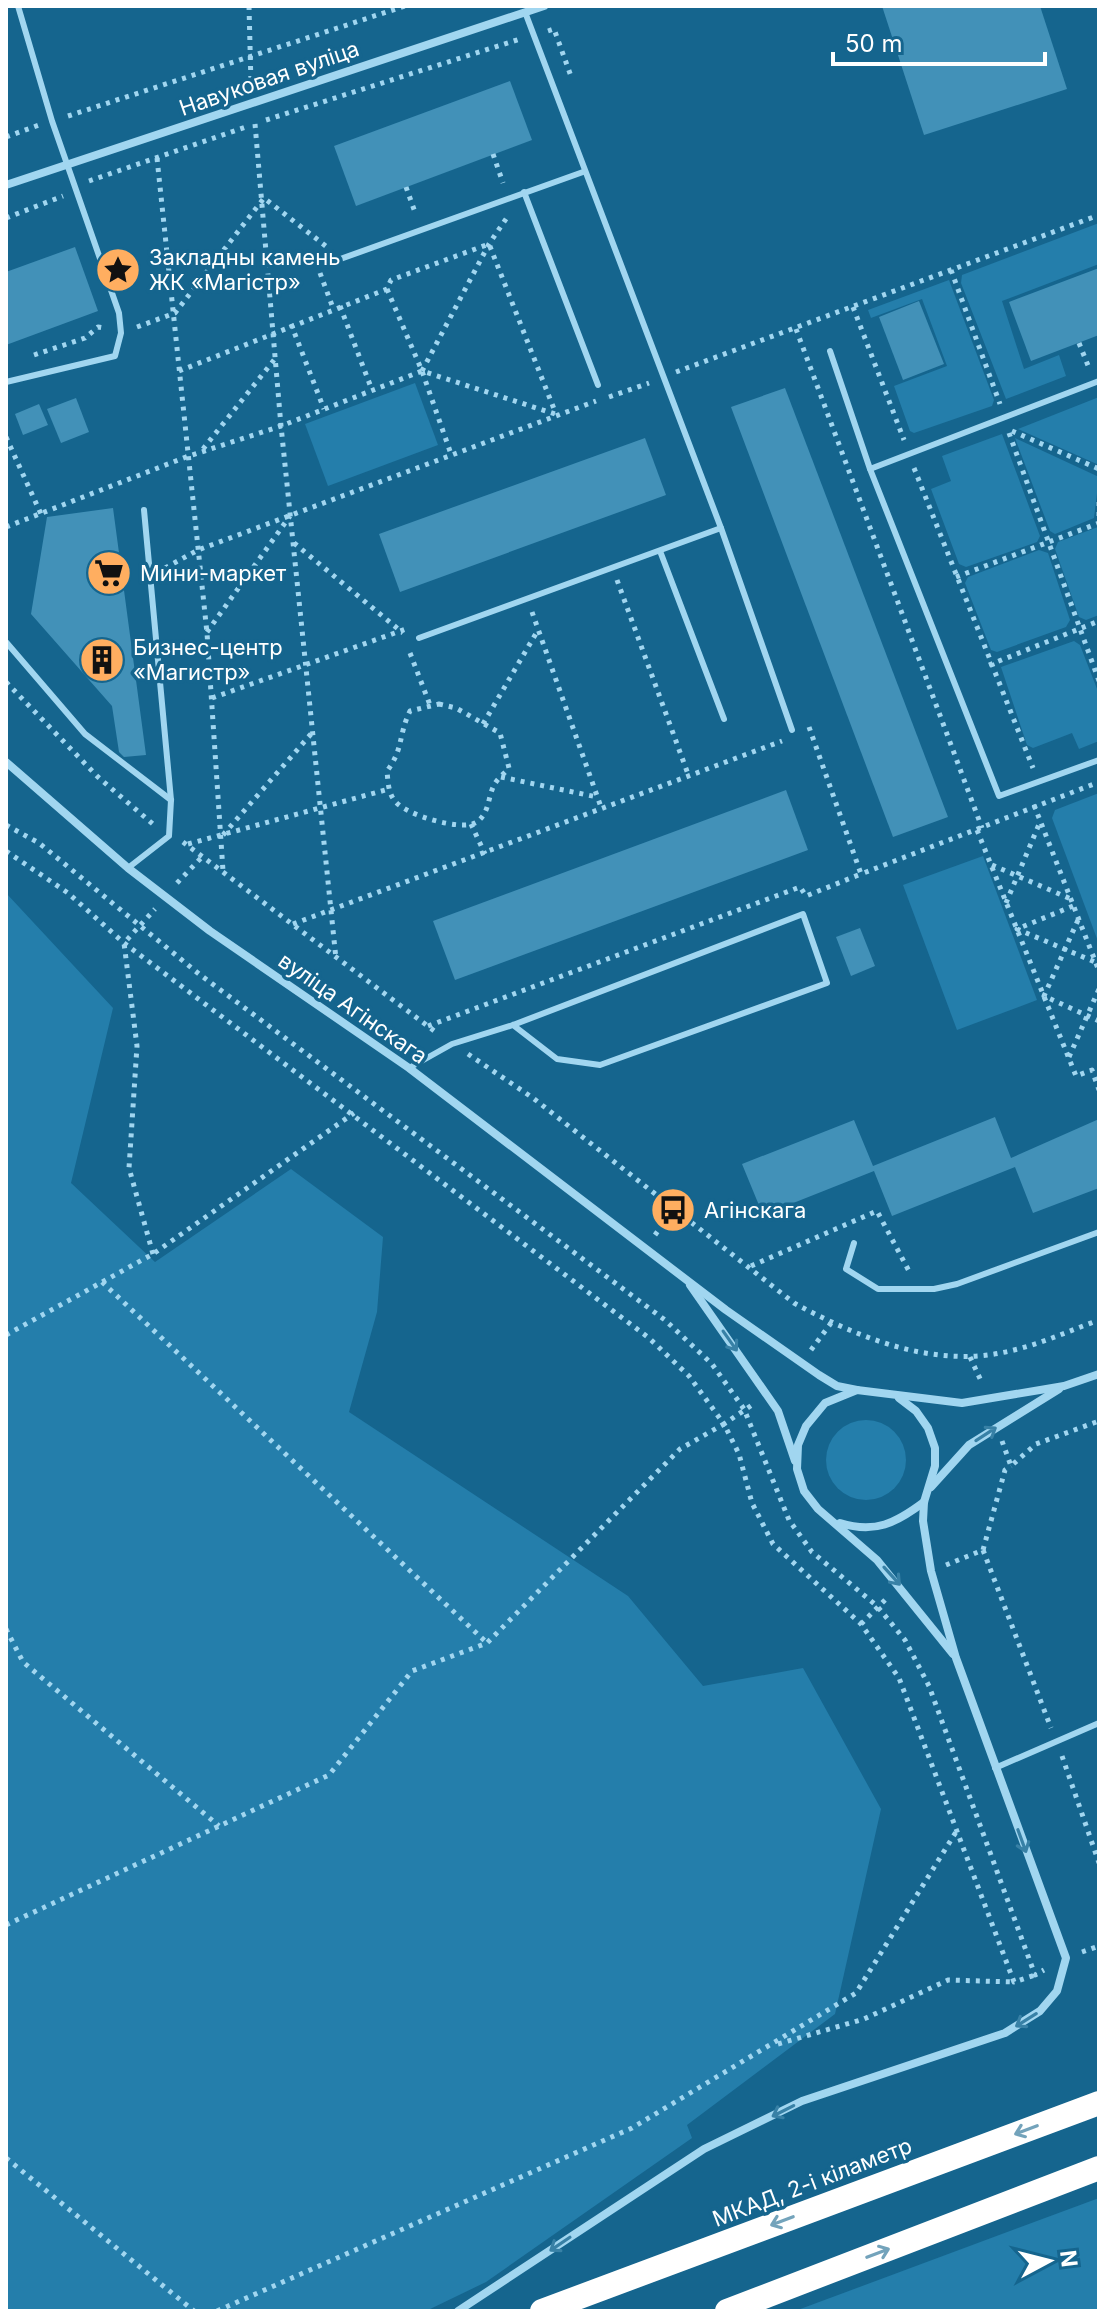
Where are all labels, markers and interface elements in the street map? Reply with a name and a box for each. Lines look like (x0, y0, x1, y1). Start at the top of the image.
scale bar (833, 16, 1045, 66)
text: 50 m (845, 29, 903, 58)
street label: Навуковая вуліца (176, 35, 362, 121)
place label: Закладны камень ЖК «Магістр» (149, 244, 340, 295)
place icon: Закладны камень ЖК «Магістр» (94, 246, 142, 294)
supermarket icon: Мини-маркет (85, 549, 133, 597)
place label: Мини-маркет (140, 560, 287, 586)
place label: Бизнес-центр «Магистр» (133, 634, 283, 685)
building icon: Бизнес-центр «Магистр» (78, 636, 126, 684)
street label: вуліца Агінскага (274, 947, 432, 1069)
bus stop icon: Агінскага (649, 1186, 697, 1234)
place label: Агінскага (704, 1197, 806, 1223)
one-way arrow (722, 1330, 738, 1352)
one-way arrow (974, 1425, 997, 1441)
one-way arrow (882, 1565, 900, 1585)
one-way arrow (1016, 1828, 1030, 1853)
one-way arrow (1015, 2012, 1037, 2029)
one-way arrow (771, 2104, 795, 2119)
one-way arrow (1014, 2124, 1039, 2138)
street label: МКАД, 2-і кіламетр (709, 2132, 915, 2232)
one-way arrow (771, 2215, 795, 2229)
north arrow (1009, 2221, 1089, 2301)
one-way arrow (549, 2236, 572, 2252)
one-way arrow (865, 2245, 890, 2259)
text: N (1055, 2249, 1083, 2268)

